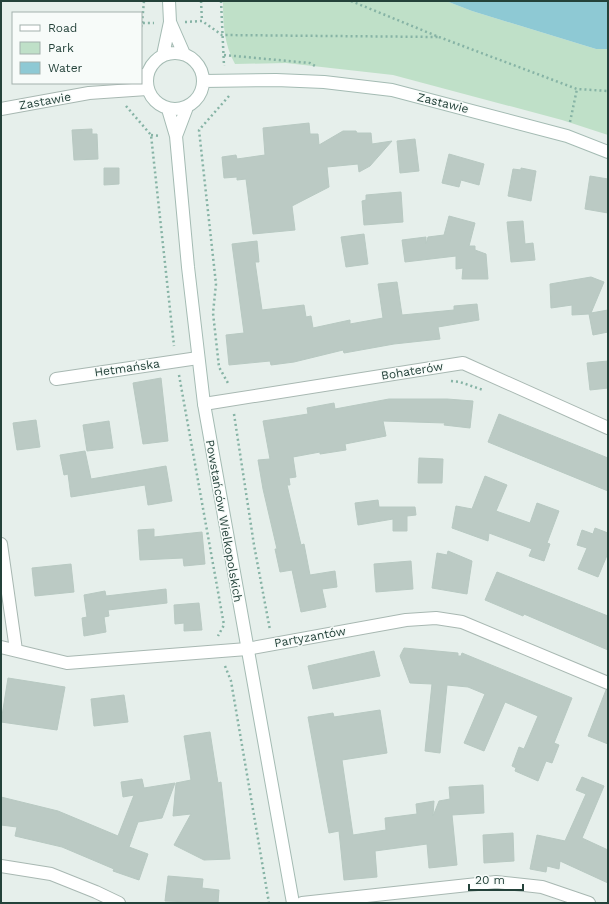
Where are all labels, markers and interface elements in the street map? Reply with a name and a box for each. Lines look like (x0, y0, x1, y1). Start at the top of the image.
legend (12, 12, 142, 84)
text: Road (48, 21, 77, 35)
text: Park (48, 41, 74, 55)
text: Water (48, 61, 83, 75)
street label: Zastawie (18, 90, 72, 112)
street label: Zastawie (416, 90, 470, 116)
street label: Hetmańska (93, 356, 161, 380)
street label: Bohaterów (380, 359, 444, 383)
street label: Powstańców Wielkopolskich (203, 439, 245, 603)
street label: Partyzantów (273, 624, 347, 650)
scale bar (469, 866, 523, 892)
text: 20 m (475, 873, 505, 887)

